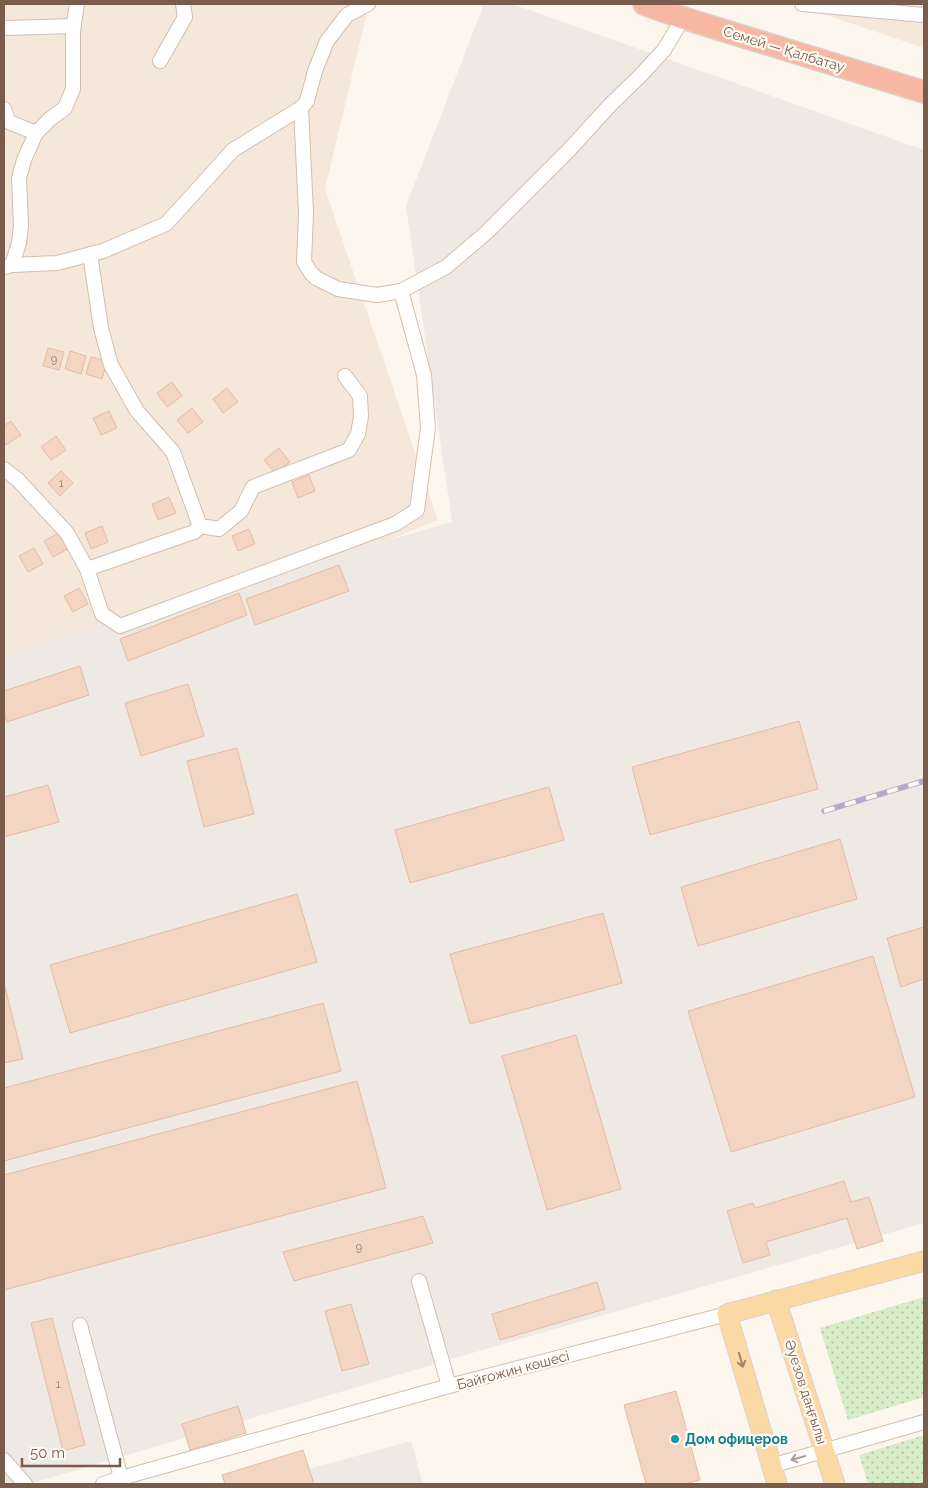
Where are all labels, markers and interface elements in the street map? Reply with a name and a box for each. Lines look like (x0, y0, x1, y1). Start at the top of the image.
street label: Семей — Қалбатау (721, 23, 847, 75)
house number: 9 (51, 353, 57, 366)
house number: 1 (59, 477, 64, 490)
house number: 9 (356, 1241, 362, 1254)
street label: Әуезов даңғылы (782, 1338, 830, 1446)
street label: Байғожин көшесі (455, 1347, 571, 1393)
one-way arrow (736, 1352, 746, 1368)
house number: 1 (56, 1378, 61, 1391)
place label: Дом офицеров (685, 1431, 788, 1447)
marker: Дом офицеров (669, 1433, 681, 1445)
scale bar (22, 1436, 120, 1468)
text: 50 m (30, 1444, 65, 1462)
one-way arrow (790, 1454, 806, 1464)

